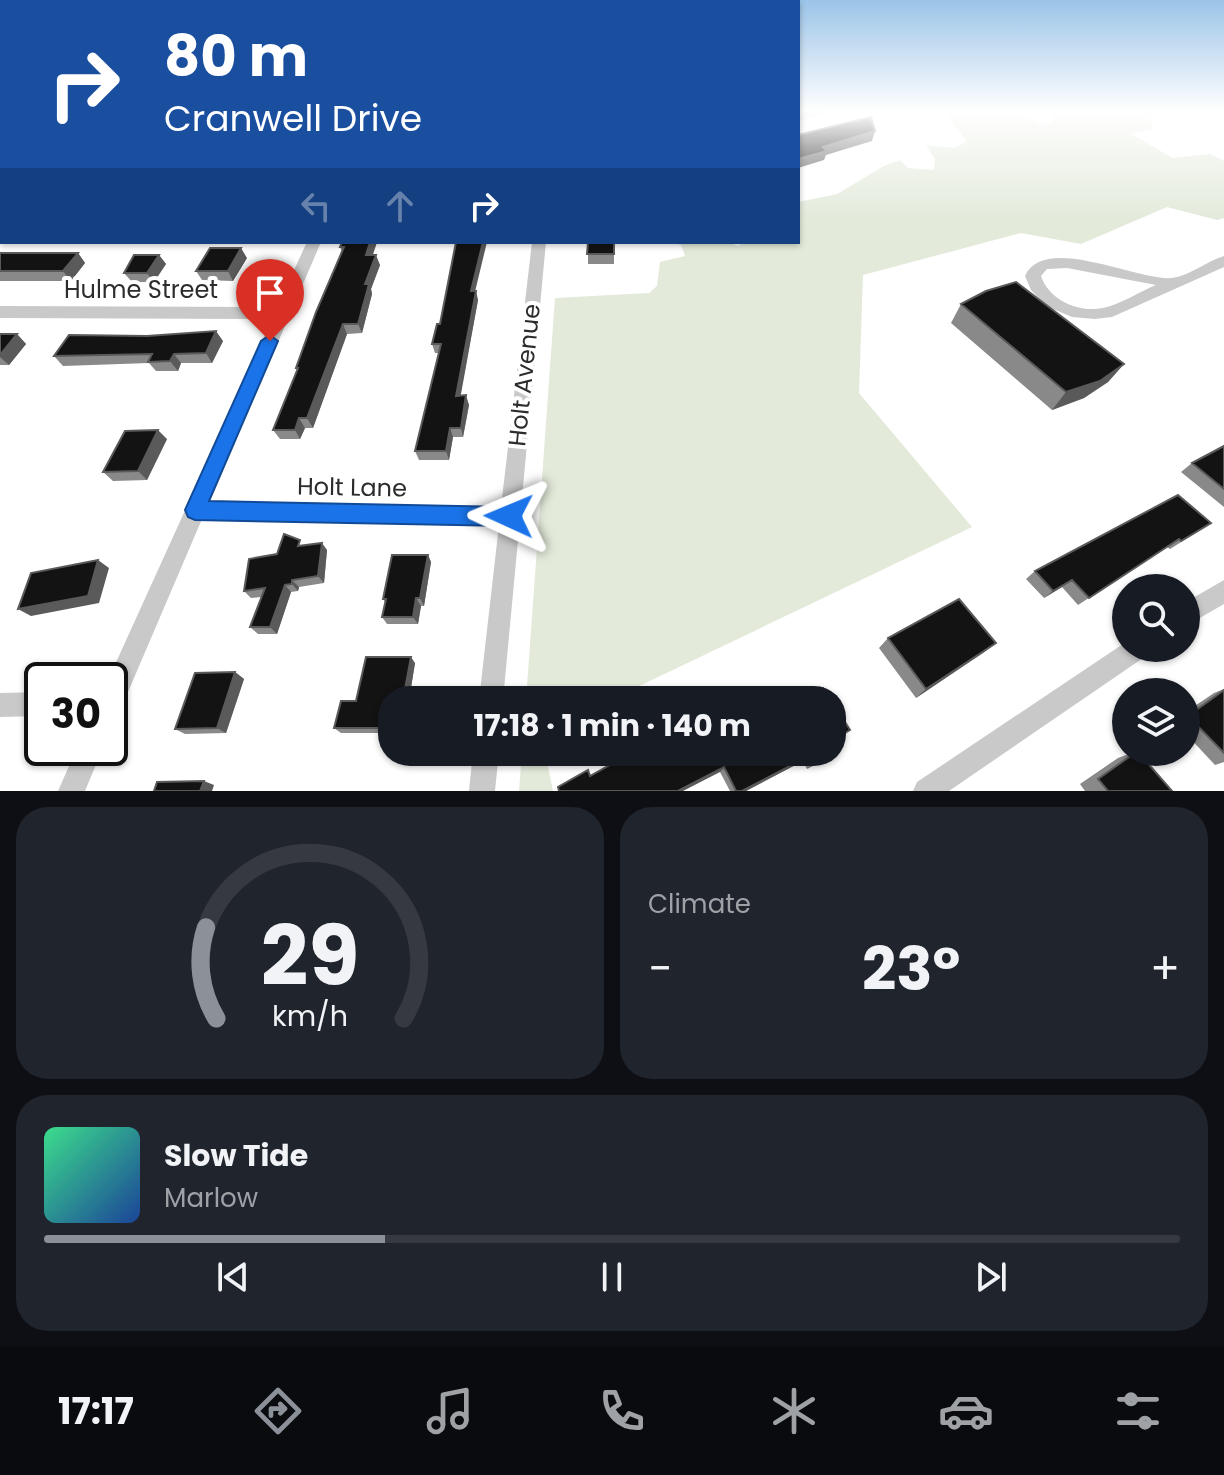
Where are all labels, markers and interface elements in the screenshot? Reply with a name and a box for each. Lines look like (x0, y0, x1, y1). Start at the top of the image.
text: 80 m (164, 17, 308, 96)
icon: right (32, 32, 136, 136)
text: Cranwell Drive (164, 93, 422, 144)
icon: left (294, 184, 338, 228)
icon: ahead (378, 184, 422, 228)
icon: right (462, 184, 506, 228)
pin (236, 259, 304, 341)
icon: arrive (248, 271, 292, 315)
street label: Hulme Street (64, 273, 218, 306)
street label: Holt Avenue (500, 302, 548, 448)
street label: Holt Lane (297, 470, 407, 504)
position arrow (467, 474, 551, 558)
map controls (1112, 574, 1200, 766)
button: search (1112, 574, 1200, 662)
speed limit sign: 30 (24, 662, 128, 766)
button: layers (1112, 678, 1200, 766)
text: 17:18 · 1 min · 140 m (473, 704, 751, 747)
text: Climate (648, 886, 751, 922)
text: 29 (261, 898, 359, 1014)
text: 23° (862, 927, 960, 1011)
text: − (648, 938, 672, 999)
text: + (1150, 938, 1180, 999)
text: km/h (272, 996, 348, 1036)
text: Slow Tide (164, 1134, 308, 1177)
text: Marlow (164, 1180, 258, 1216)
icon: previous (211, 1255, 255, 1299)
icon: pause (590, 1255, 634, 1299)
icon: next (969, 1255, 1013, 1299)
icon: directions (250, 1383, 306, 1439)
icon: music (422, 1383, 478, 1439)
icon: phone (594, 1383, 650, 1439)
icon: climate (766, 1383, 822, 1439)
icon: car (938, 1383, 994, 1439)
icon: filters (1110, 1383, 1166, 1439)
text: 17:17 (58, 1386, 134, 1437)

